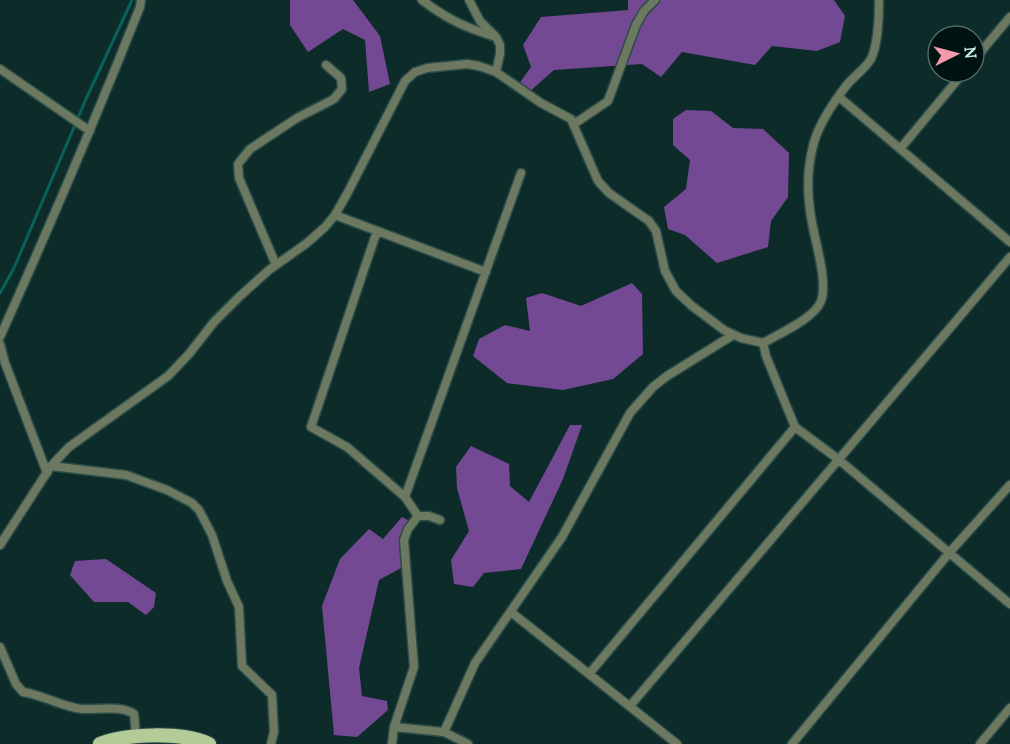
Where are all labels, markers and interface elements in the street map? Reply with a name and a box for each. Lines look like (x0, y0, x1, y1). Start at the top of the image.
north arrow (926, 24, 986, 84)
text: N (960, 45, 982, 60)

